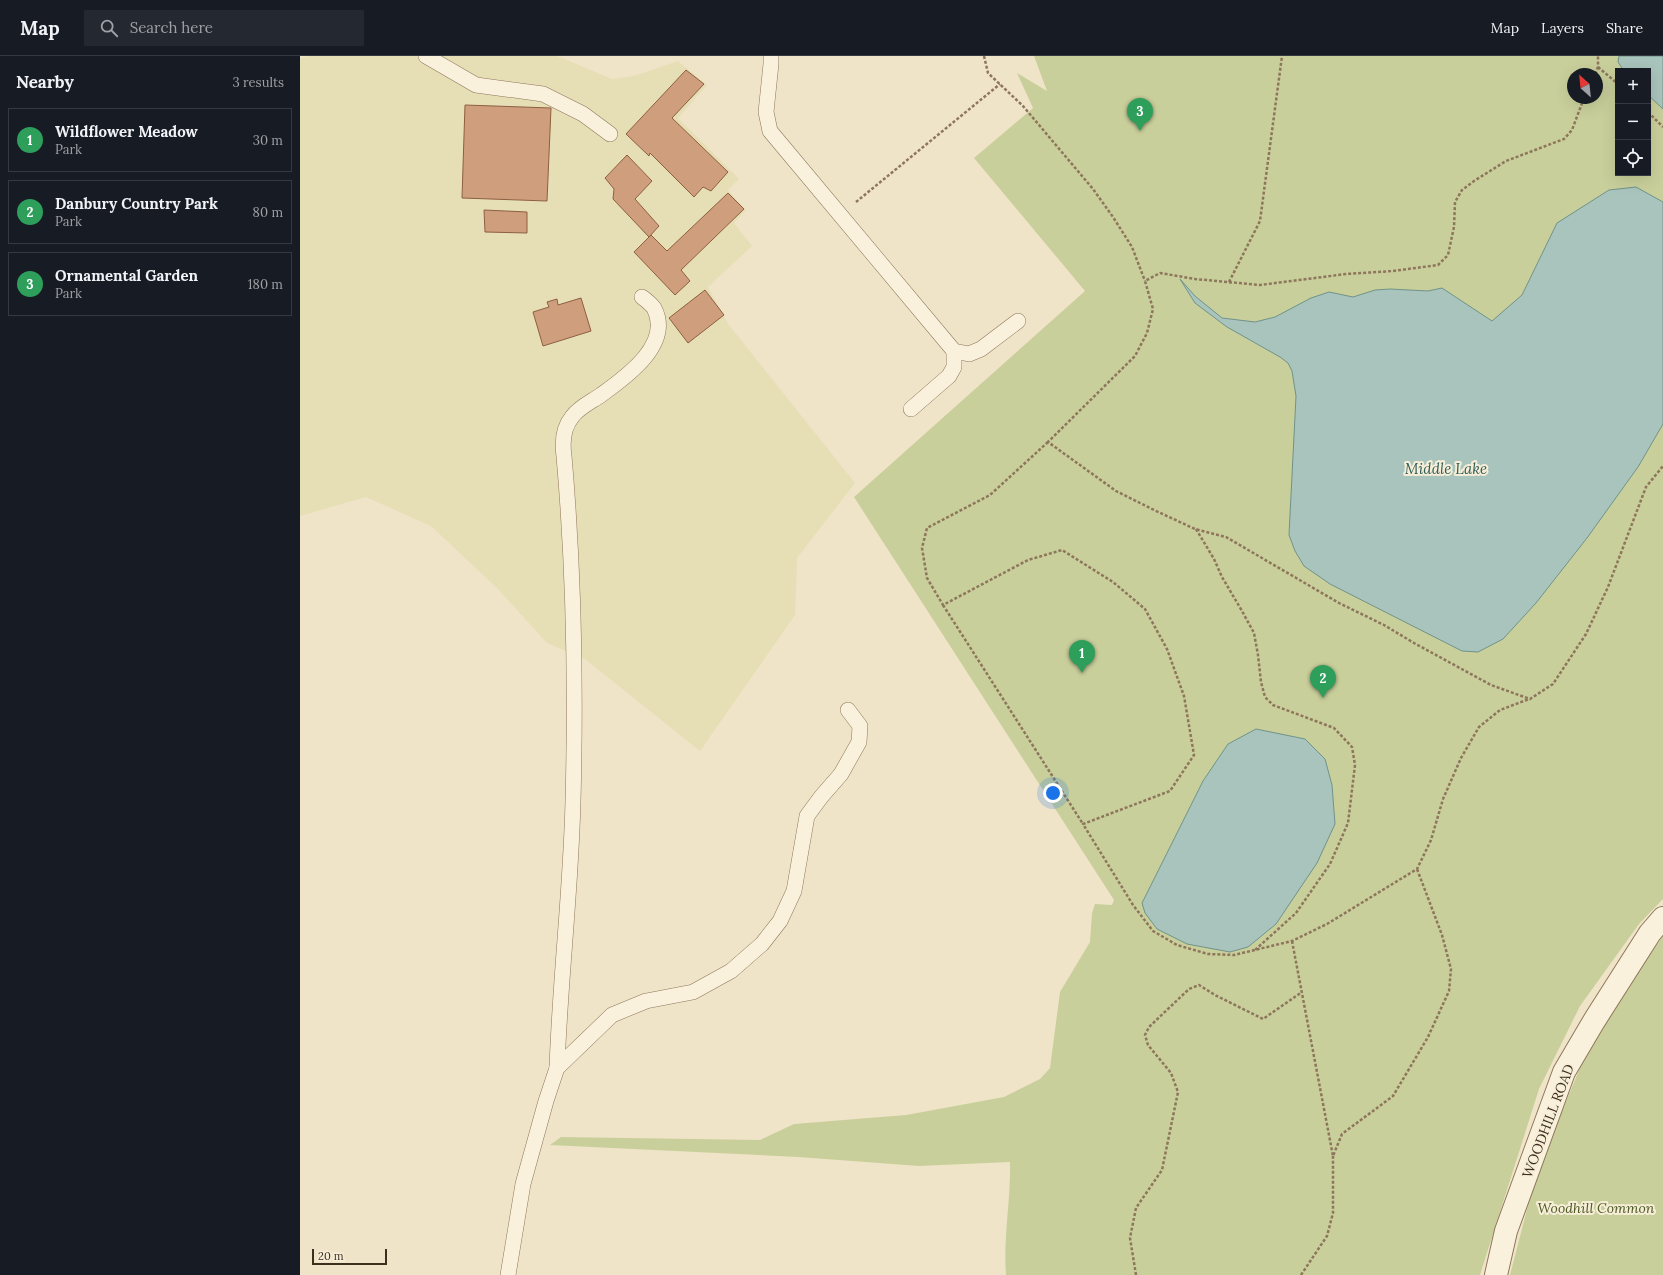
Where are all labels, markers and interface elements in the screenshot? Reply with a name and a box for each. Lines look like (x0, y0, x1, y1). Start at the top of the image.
search box (84, 10, 364, 46)
text: Map (20, 16, 60, 40)
icon: search (98, 17, 120, 39)
text: Search here (130, 18, 213, 37)
text: Map (1491, 19, 1519, 37)
text: Layers (1541, 19, 1584, 37)
text: Share (1606, 19, 1643, 37)
north arrow (1567, 68, 1603, 104)
map controls (1615, 68, 1651, 176)
button: + (1615, 68, 1651, 104)
text: Nearby (16, 71, 74, 93)
text: 3 results (232, 74, 284, 91)
pin: 3 (1127, 98, 1153, 131)
button: − (1615, 104, 1651, 140)
text: Wildflower Meadow (55, 122, 198, 141)
text: 1 (27, 132, 33, 149)
text: 30 m (253, 132, 283, 149)
button: locate (1615, 140, 1651, 176)
text: Park (55, 141, 82, 158)
text: Danbury Country Park (55, 194, 218, 213)
text: 2 (27, 204, 33, 221)
text: 80 m (253, 204, 283, 221)
text: Park (55, 213, 82, 230)
text: Ornamental Garden (55, 266, 198, 285)
text: 3 (26, 276, 34, 293)
text: 180 m (248, 276, 283, 293)
text: Park (55, 285, 82, 302)
water label: Middle Lake (1405, 459, 1487, 478)
pin: 1 (1069, 640, 1095, 673)
pin: 2 (1310, 665, 1336, 698)
your location (1043, 783, 1063, 803)
street label: WOODHILL ROAD (1518, 1062, 1578, 1180)
park label: Woodhill Common (1538, 1199, 1655, 1217)
scale bar (312, 1247, 387, 1266)
text: 20 m (318, 1249, 343, 1263)

